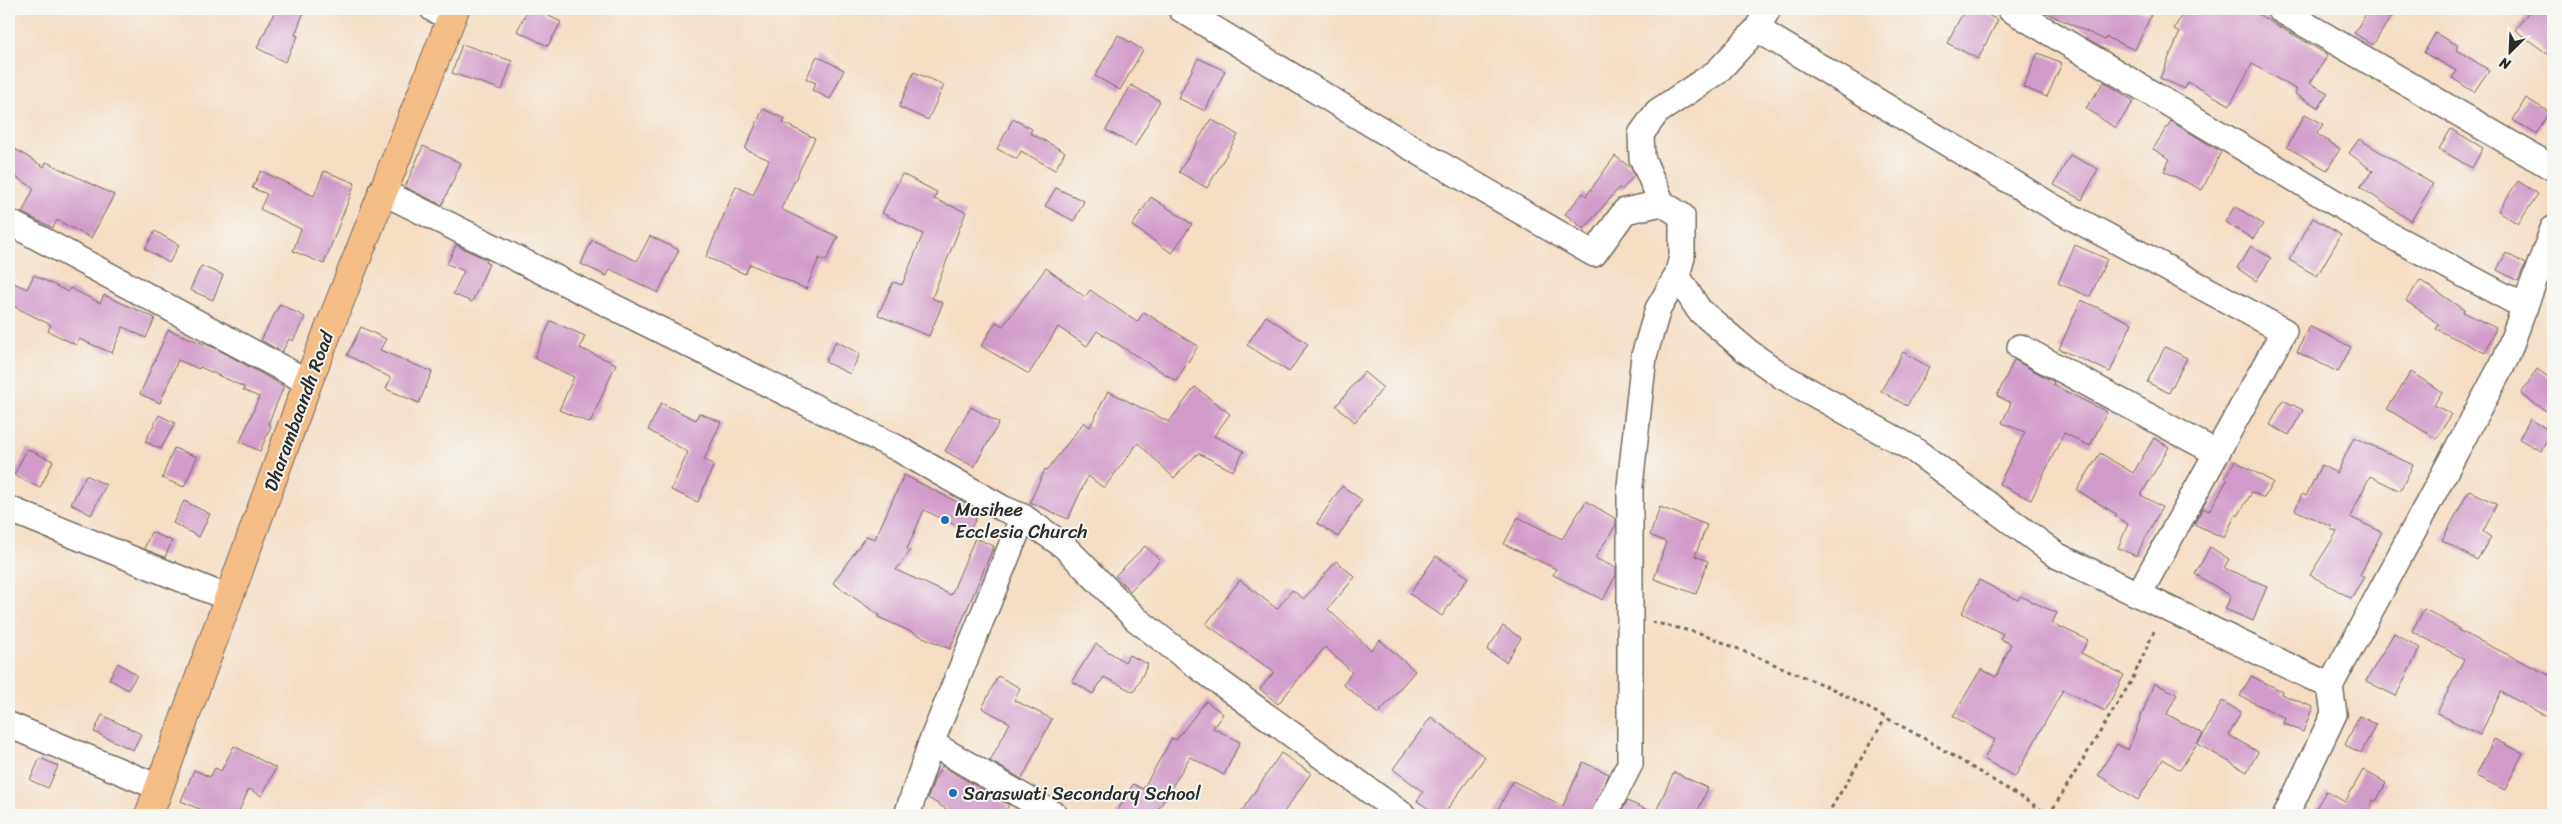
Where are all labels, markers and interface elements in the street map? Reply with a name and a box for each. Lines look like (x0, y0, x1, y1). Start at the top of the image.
north arrow (2484, 28, 2534, 78)
text: N (2495, 50, 2515, 77)
street label: Dharambaandh Road (254, 326, 343, 496)
place label: Masihee Ecclesia Church (955, 493, 1087, 548)
marker: Masihee Ecclesia Church (939, 514, 951, 526)
place label: Saraswati Secondary School (963, 777, 1201, 810)
marker: Saraswati Secondary School (947, 787, 959, 799)

